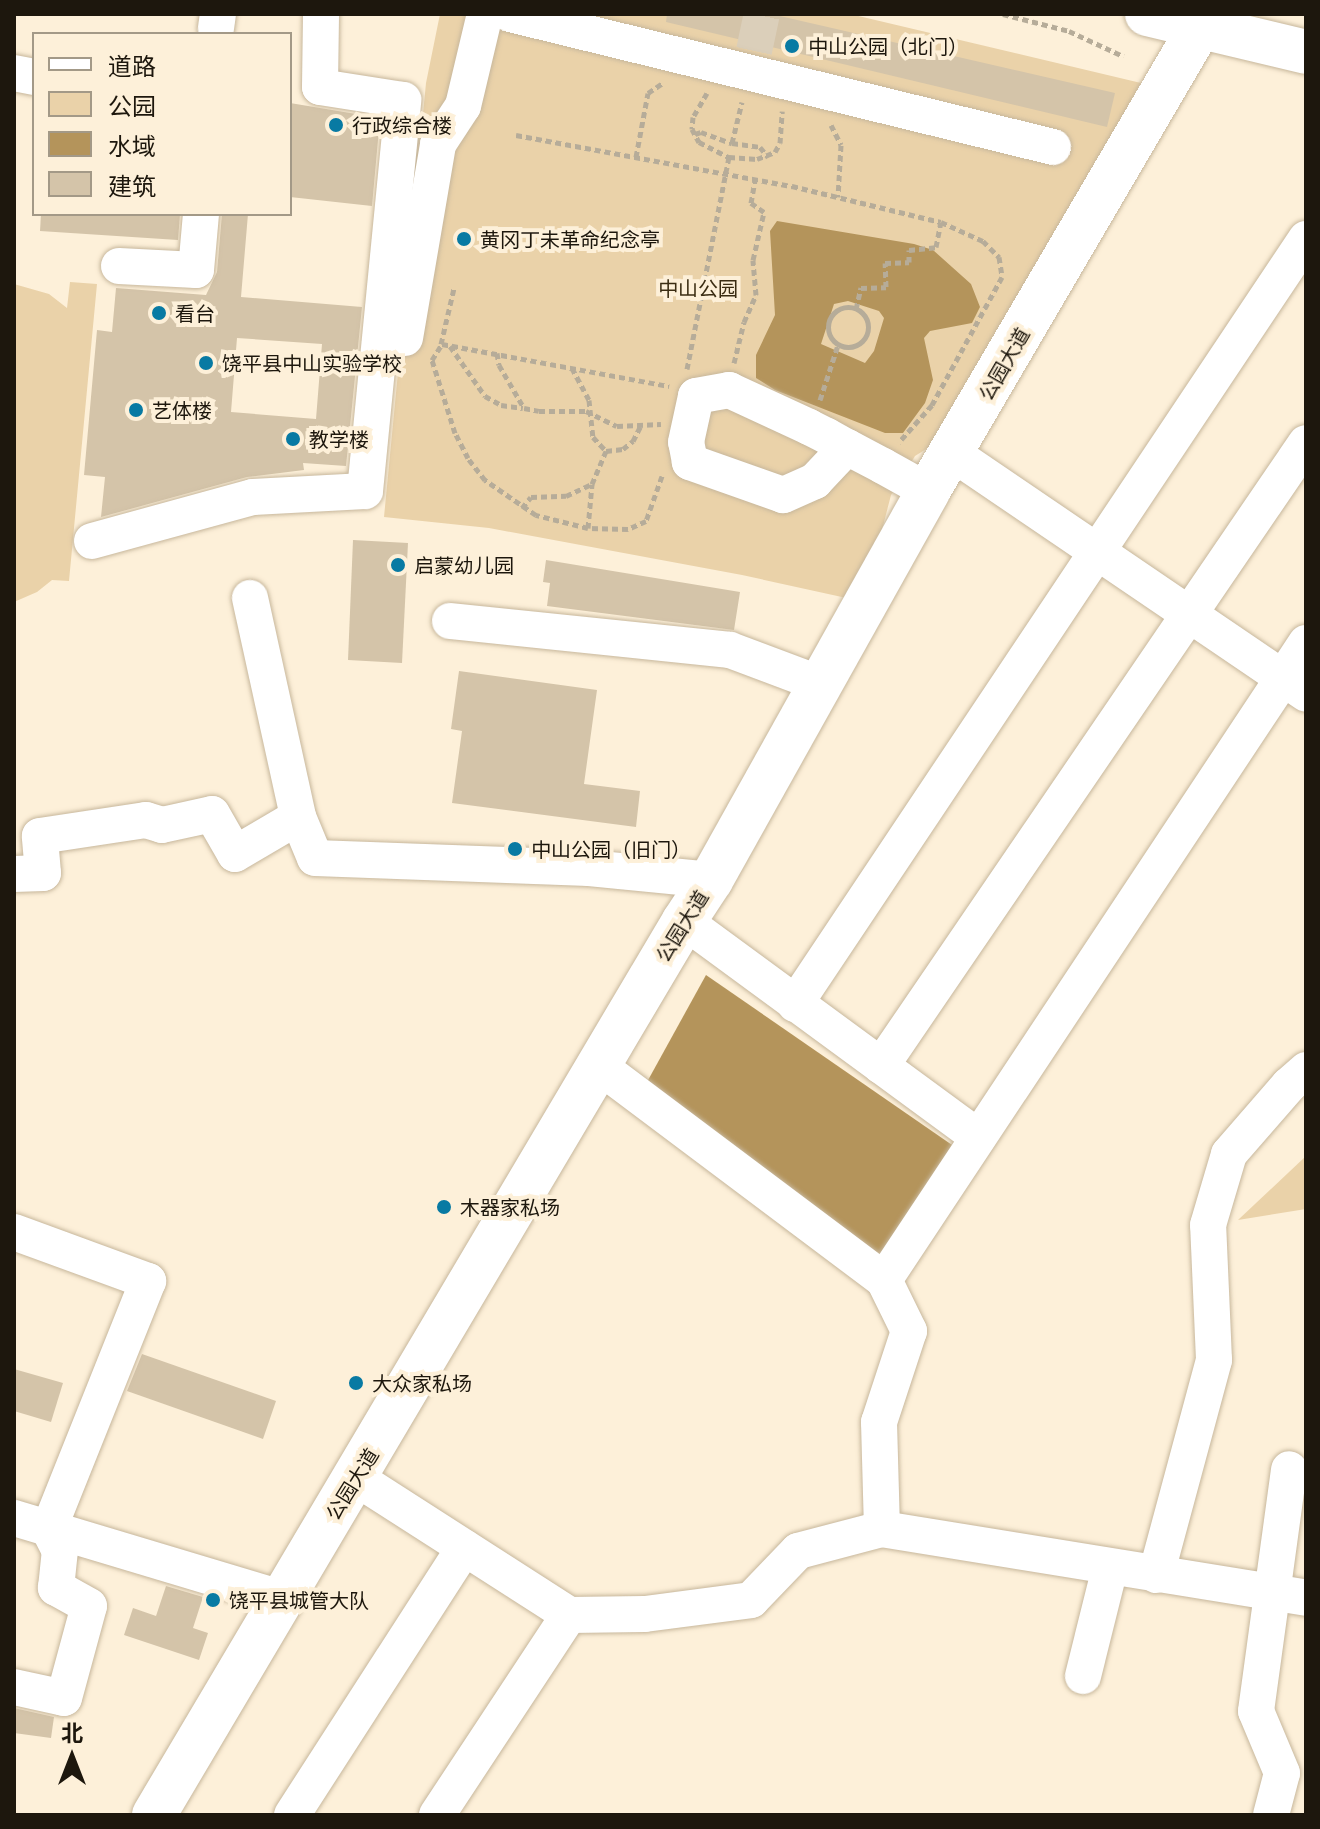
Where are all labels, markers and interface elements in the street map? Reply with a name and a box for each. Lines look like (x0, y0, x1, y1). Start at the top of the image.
legend (32, 32, 292, 216)
place label: 中山公园（北门） (808, 34, 968, 58)
marker: 中山公园（北门） (783, 37, 801, 55)
text: 道路 (108, 51, 156, 80)
text: 公园 (108, 91, 156, 120)
place label: 行政综合楼 (352, 113, 452, 137)
marker: 行政综合楼 (327, 116, 345, 134)
text: 水域 (108, 131, 156, 160)
text: 建筑 (108, 171, 156, 200)
place label: 黄冈丁未革命纪念亭 (480, 227, 660, 251)
marker: 黄冈丁未革命纪念亭 (455, 230, 473, 248)
park label: 中山公园 (658, 276, 738, 300)
place label: 看台 (175, 301, 215, 325)
marker: 看台 (150, 304, 168, 322)
street label: 公园大道 (974, 323, 1034, 405)
place label: 饶平县中山实验学校 (222, 351, 402, 375)
marker: 饶平县中山实验学校 (197, 354, 215, 372)
place label: 艺体楼 (152, 398, 212, 422)
marker: 艺体楼 (127, 401, 145, 419)
place label: 教学楼 (309, 427, 369, 451)
marker: 教学楼 (284, 430, 302, 448)
place label: 启蒙幼儿园 (414, 553, 514, 577)
marker: 启蒙幼儿园 (389, 556, 407, 574)
place label: 中山公园（旧门） (531, 837, 691, 861)
marker: 中山公园（旧门） (506, 840, 524, 858)
street label: 公园大道 (651, 886, 713, 966)
place label: 木器家私场 (460, 1195, 560, 1219)
marker: 木器家私场 (435, 1198, 453, 1216)
place label: 大众家私场 (372, 1371, 472, 1395)
marker: 大众家私场 (347, 1374, 365, 1392)
street label: 公园大道 (321, 1444, 383, 1524)
place label: 饶平县城管大队 (229, 1588, 369, 1612)
marker: 饶平县城管大队 (204, 1591, 222, 1609)
north arrow (32, 1717, 112, 1797)
text: 北 (61, 1719, 83, 1746)

